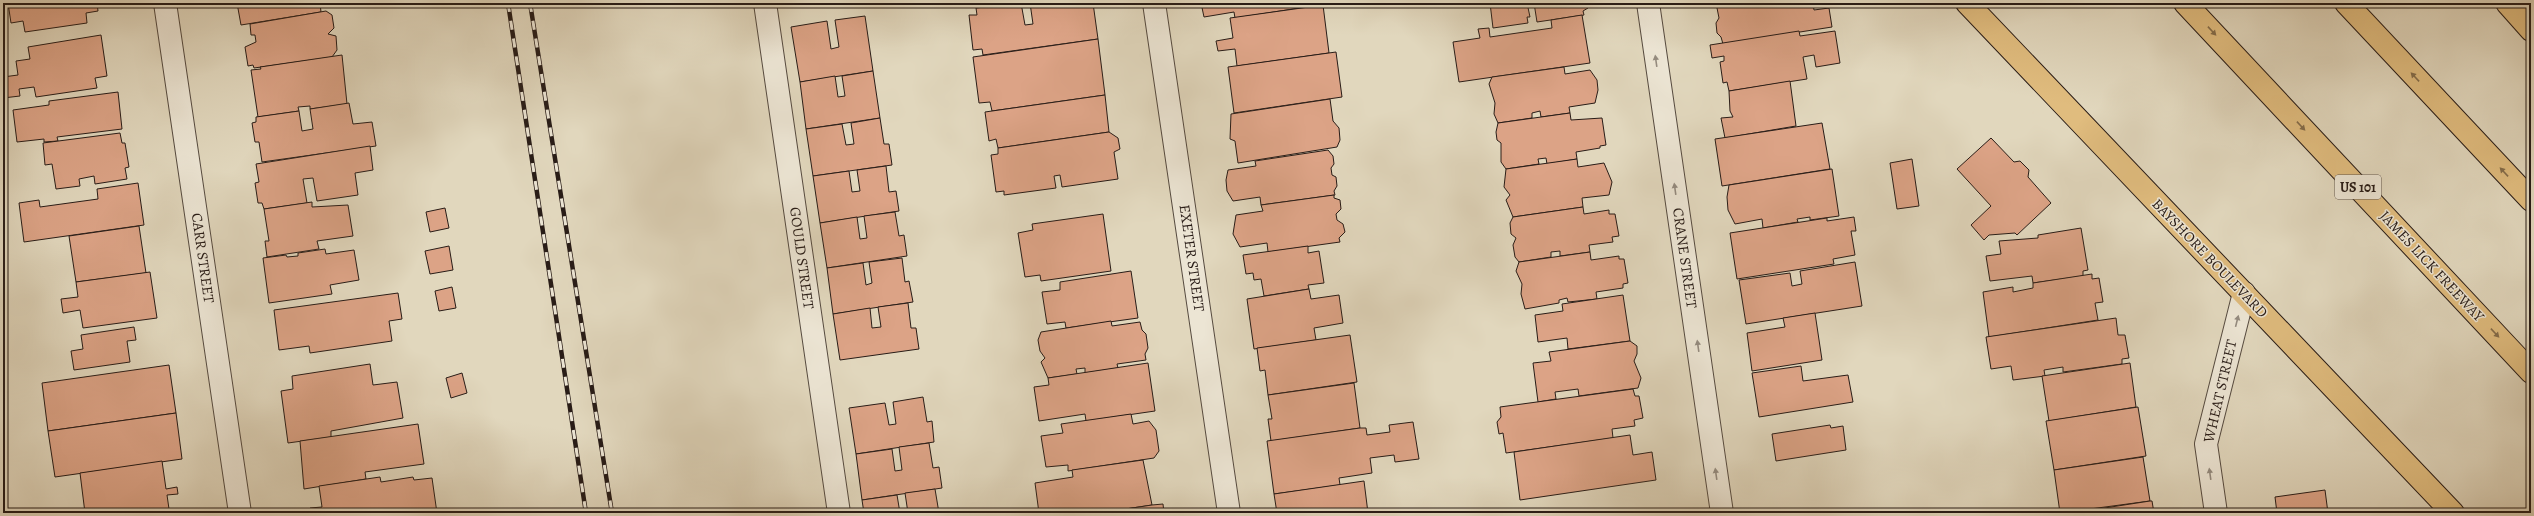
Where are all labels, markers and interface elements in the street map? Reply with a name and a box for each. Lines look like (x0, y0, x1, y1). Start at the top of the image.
one-way arrow (2207, 27, 2216, 36)
one-way arrow (1653, 55, 1659, 67)
one-way arrow (2411, 72, 2420, 82)
one-way arrow (2296, 121, 2306, 131)
one-way arrow (2500, 167, 2509, 177)
road number: US 101 (2335, 175, 2381, 199)
one-way arrow (1672, 183, 1678, 195)
street label: BAYSHORE BOULEVARD (2148, 194, 2272, 322)
street label: EXETER STREET (1175, 203, 1210, 314)
street label: GOULD STREET (785, 206, 819, 311)
street label: JAMES LICK FREEWAY (2375, 206, 2489, 326)
street label: CRANE STREET (1668, 207, 1702, 310)
street label: CARR STREET (187, 212, 219, 305)
one-way arrow (2235, 314, 2241, 327)
one-way arrow (2490, 328, 2500, 338)
street label: WHEAT STREET (2198, 337, 2242, 445)
one-way arrow (1695, 340, 1701, 352)
one-way arrow (1713, 468, 1719, 480)
one-way arrow (2207, 468, 2213, 480)

